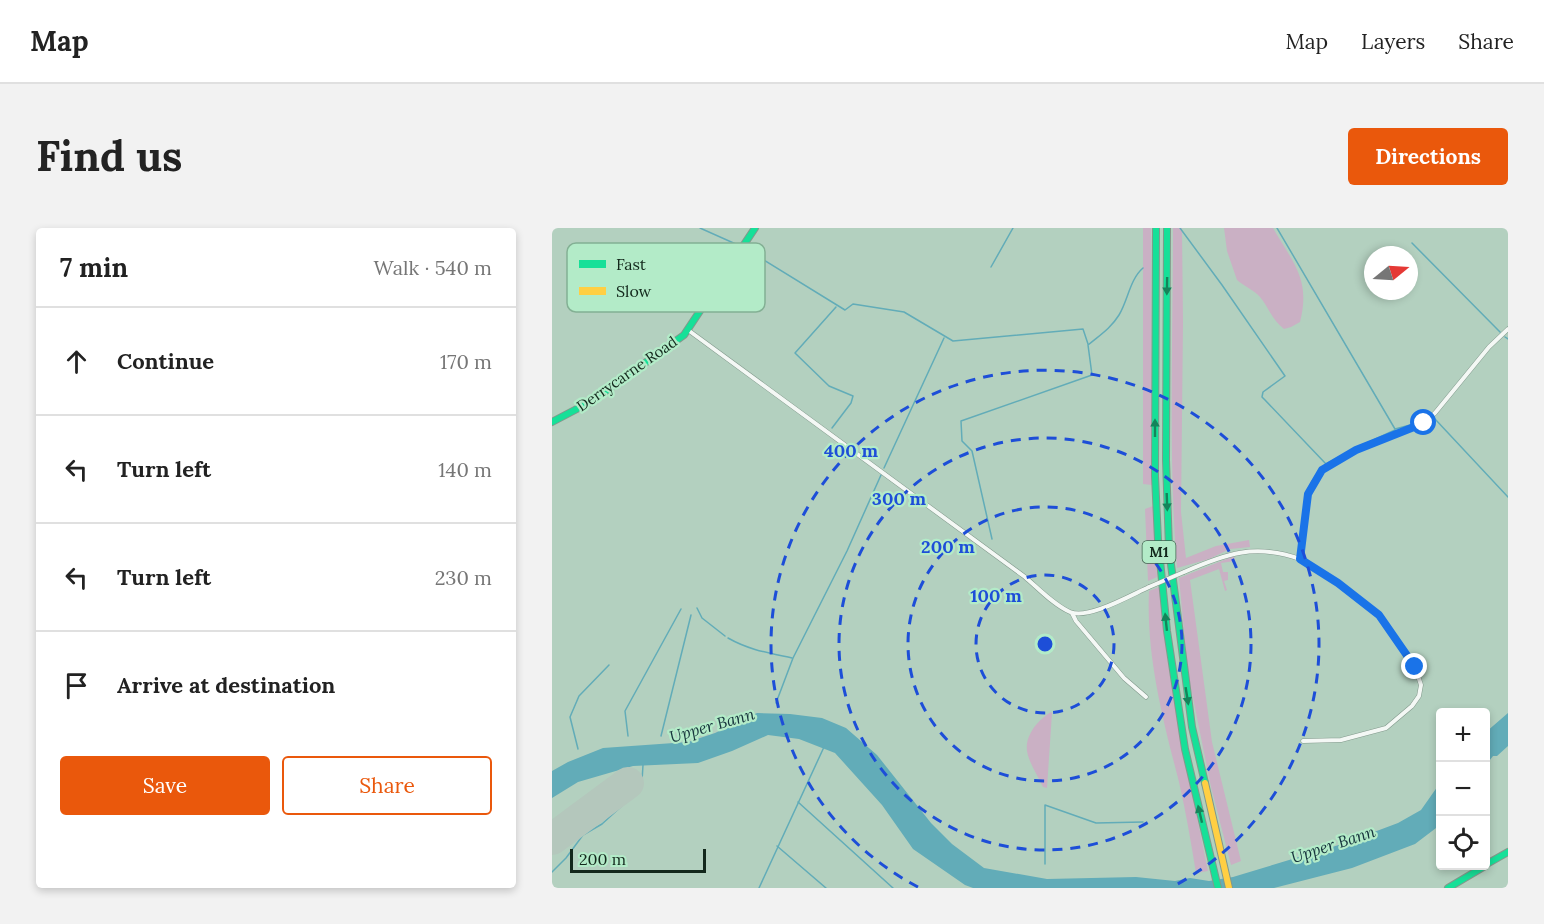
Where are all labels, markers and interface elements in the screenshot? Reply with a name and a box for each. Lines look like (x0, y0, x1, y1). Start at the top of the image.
text: Map (30, 23, 89, 59)
text: Map (1285, 28, 1328, 55)
text: Layers (1361, 28, 1425, 55)
text: Share (1458, 28, 1514, 55)
button: Directions (1348, 128, 1508, 185)
text: Find us (36, 129, 182, 183)
legend (567, 243, 765, 312)
north arrow (1364, 246, 1418, 300)
text: 7 min (60, 251, 128, 284)
text: Fast (616, 254, 647, 274)
text: Walk · 540 m (374, 255, 492, 280)
one-way arrow (1162, 277, 1172, 296)
text: Slow (616, 281, 652, 301)
street label: Derrycarne Road (573, 332, 681, 415)
icon: ahead (60, 345, 93, 378)
text: Continue (117, 347, 214, 375)
text: 170 m (440, 349, 492, 374)
route start (1410, 409, 1436, 435)
one-way arrow (1150, 418, 1160, 437)
text: 400 m (824, 439, 878, 462)
icon: left (60, 453, 93, 486)
text: Turn left (117, 455, 211, 483)
text: 140 m (438, 457, 492, 482)
text: 300 m (872, 487, 927, 510)
one-way arrow (1163, 493, 1172, 512)
text: 200 m (921, 535, 975, 558)
road number: M1 (1142, 541, 1176, 563)
icon: left (60, 561, 93, 594)
text: Turn left (117, 563, 211, 591)
text: 230 m (435, 565, 492, 590)
text: 100 m (970, 584, 1022, 607)
one-way arrow (1161, 613, 1171, 632)
centre of rings (1035, 634, 1055, 654)
route end (1401, 653, 1427, 679)
icon: arrive (60, 669, 93, 702)
text: Arrive at destination (117, 671, 335, 699)
one-way arrow (1183, 687, 1192, 706)
water label: Upper Bann (667, 703, 757, 747)
map controls (1436, 708, 1490, 870)
button: + (1436, 708, 1490, 762)
button: Save (60, 756, 270, 815)
button: Share (282, 756, 492, 815)
button: − (1436, 762, 1490, 816)
one-way arrow (1195, 805, 1205, 823)
button: locate (1436, 816, 1490, 870)
water label: Upper Bann (1288, 821, 1378, 867)
scale bar (570, 846, 706, 874)
text: 200 m (579, 849, 626, 869)

